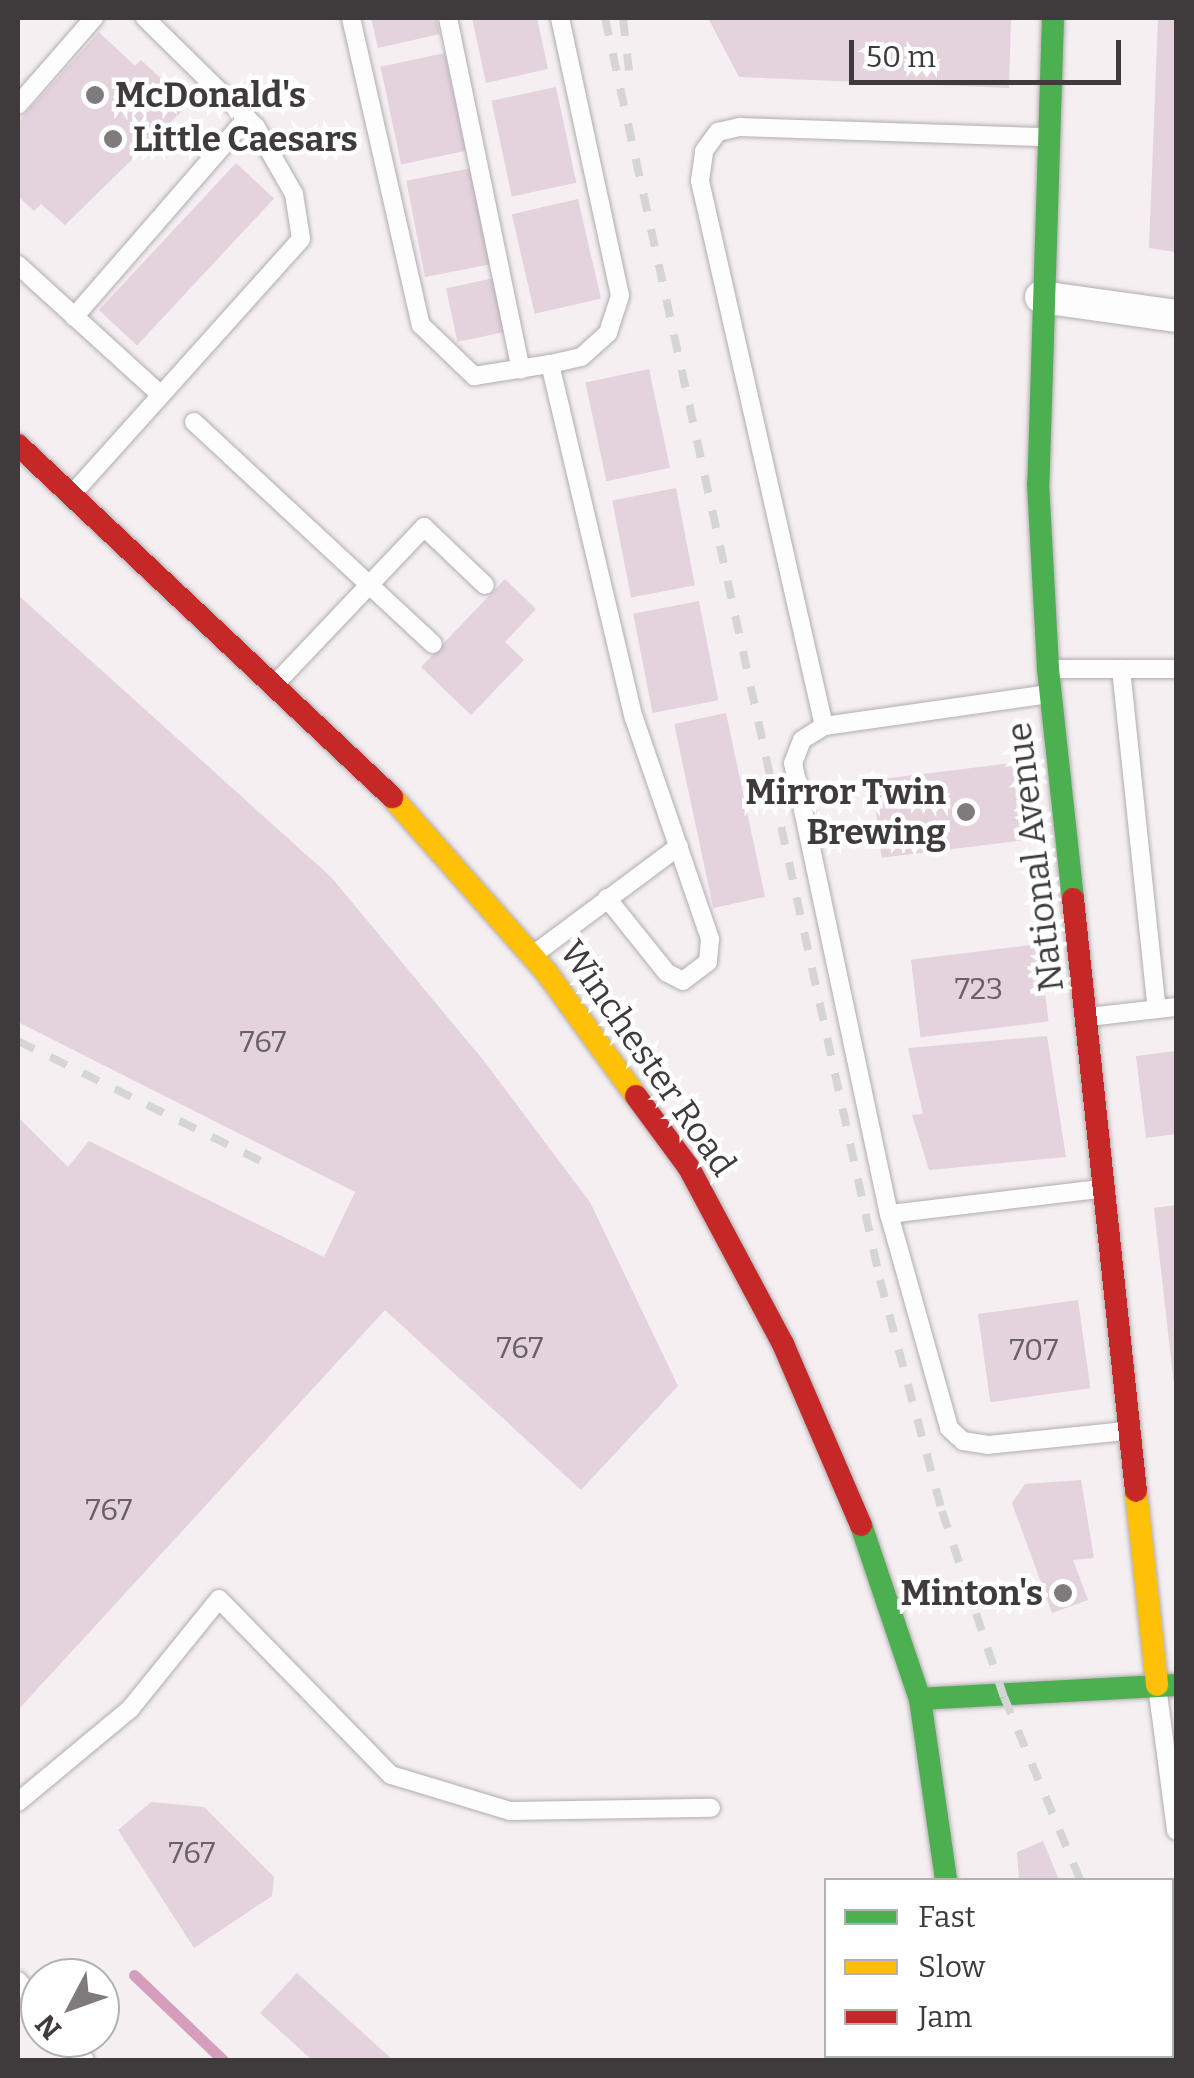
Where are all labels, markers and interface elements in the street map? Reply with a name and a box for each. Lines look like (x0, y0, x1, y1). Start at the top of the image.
scale bar (854, 20, 1126, 82)
text: 50 m (866, 39, 936, 75)
place label: McDonald's (115, 74, 306, 116)
marker: McDonald's (84, 84, 106, 106)
place label: Little Caesars (133, 118, 358, 160)
marker: Little Caesars (102, 128, 124, 150)
street label: National Avenue (998, 720, 1072, 994)
place label: Mirror Twin Brewing (745, 771, 946, 853)
marker: Mirror Twin Brewing (955, 801, 977, 823)
street label: Winchester Road (551, 932, 745, 1184)
house number: 723 (955, 971, 1003, 1007)
house number: 767 (240, 1024, 286, 1060)
house number: 767 (497, 1330, 543, 1366)
house number: 707 (1010, 1332, 1058, 1368)
house number: 767 (86, 1492, 132, 1528)
place label: Minton's (900, 1572, 1043, 1614)
marker: Minton's (1052, 1582, 1074, 1604)
house number: 767 (169, 1835, 215, 1871)
legend (824, 1878, 1174, 2058)
text: Fast (918, 1899, 976, 1935)
text: Slow (918, 1949, 985, 1985)
north arrow (20, 1958, 120, 2058)
text: Jam (918, 1999, 972, 2035)
text: N (29, 2008, 68, 2046)

